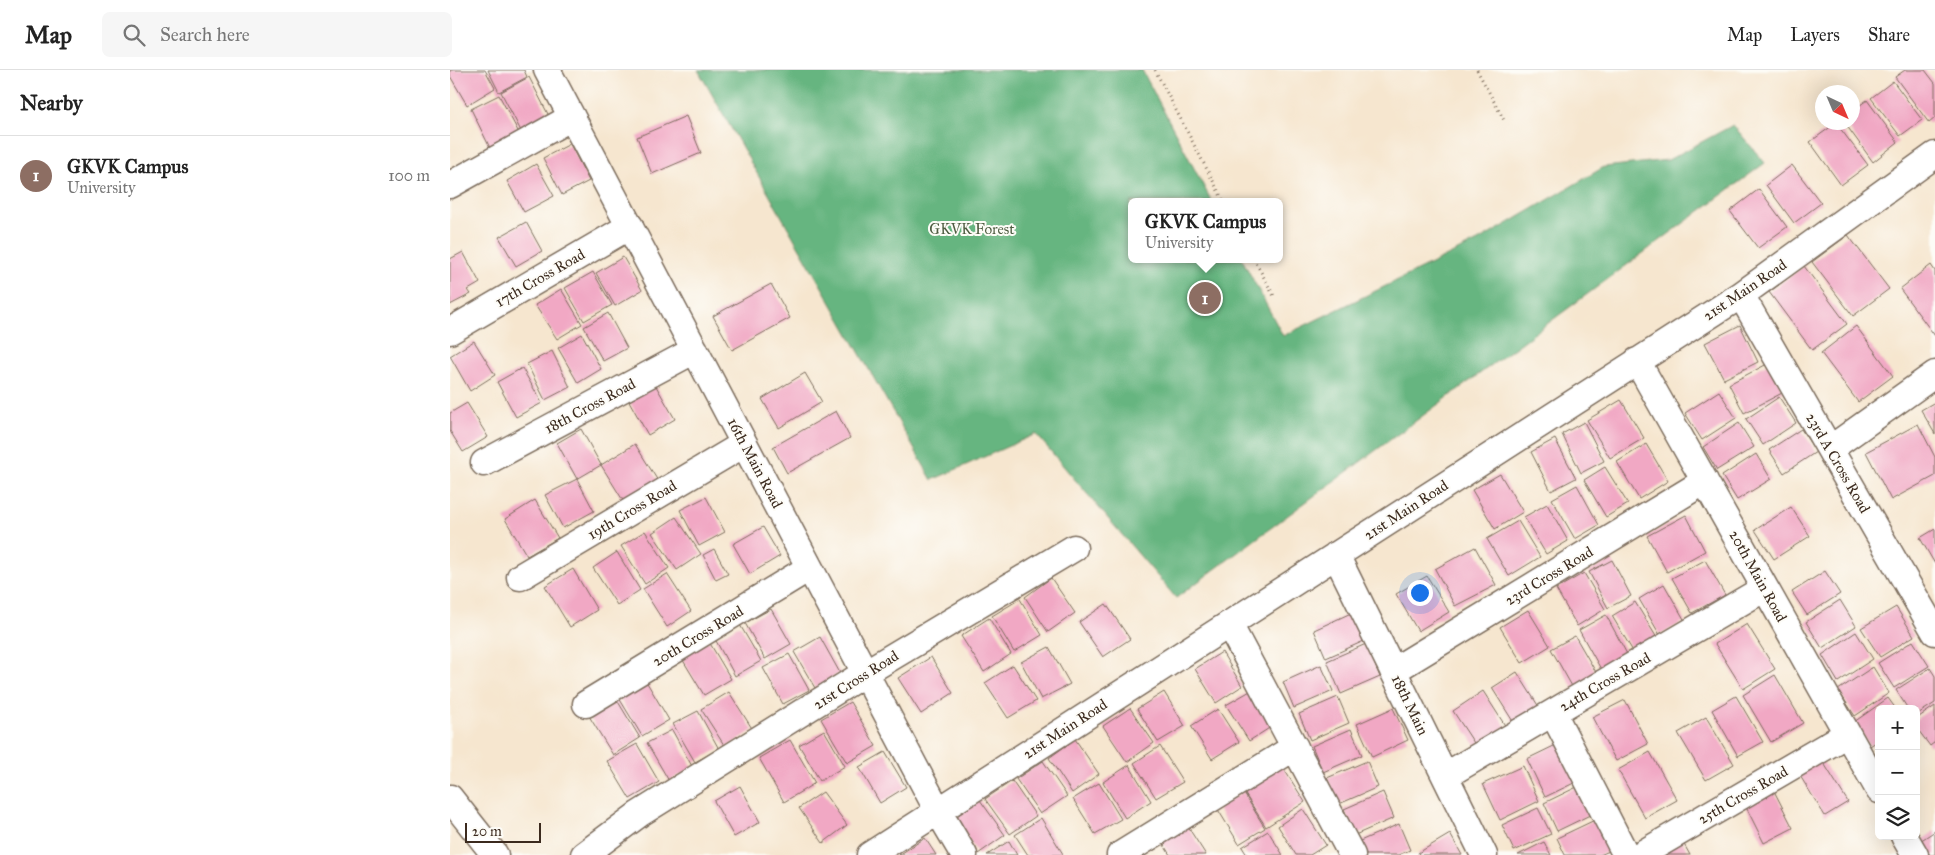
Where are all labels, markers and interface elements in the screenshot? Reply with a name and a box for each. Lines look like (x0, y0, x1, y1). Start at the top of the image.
search box (102, 12, 452, 57)
text: Map (25, 20, 72, 50)
icon: search (120, 21, 148, 49)
text: Search here (160, 23, 250, 46)
text: Map (1727, 24, 1762, 46)
text: Layers (1790, 24, 1840, 46)
text: Share (1868, 24, 1910, 46)
north arrow (1815, 85, 1860, 130)
text: Nearby (20, 90, 83, 116)
text: GKVK Campus (67, 155, 188, 178)
text: 1 (33, 166, 39, 185)
text: 100 m (388, 166, 430, 185)
text: University (67, 178, 136, 197)
popup (1128, 198, 1283, 263)
text: GKVK Campus (1145, 210, 1266, 233)
park label: GKVK Forest (929, 220, 1015, 238)
text: University (1145, 233, 1213, 252)
street label: 17th Cross Road (492, 245, 588, 311)
street label: 21st Main Road (1700, 255, 1790, 324)
pin: 1 (1189, 279, 1221, 317)
street label: 18th Cross Road (541, 374, 639, 438)
street label: 23rd A Cross Road (1802, 410, 1874, 517)
street label: 16th Main Road (724, 415, 787, 512)
street label: 19th Cross Road (584, 476, 680, 544)
street label: 21st Main Road (1361, 476, 1452, 544)
street label: 20th Main Road (1725, 527, 1791, 625)
street label: 23rd Cross Road (1502, 542, 1597, 609)
your location (1407, 580, 1433, 606)
street label: 20th Cross Road (649, 602, 747, 670)
street label: 21st Cross Road (810, 646, 902, 713)
street label: 24th Cross Road (1556, 648, 1654, 715)
street label: 18th Main (1388, 672, 1432, 738)
street label: 21st Main Road (1020, 695, 1111, 763)
map controls (1875, 705, 1920, 840)
button: + (1875, 705, 1920, 750)
button: − (1875, 750, 1920, 795)
street label: 25th Cross Road (1695, 762, 1792, 828)
button: layers (1875, 795, 1920, 840)
scale bar (465, 820, 541, 843)
text: 20 m (472, 823, 502, 840)

